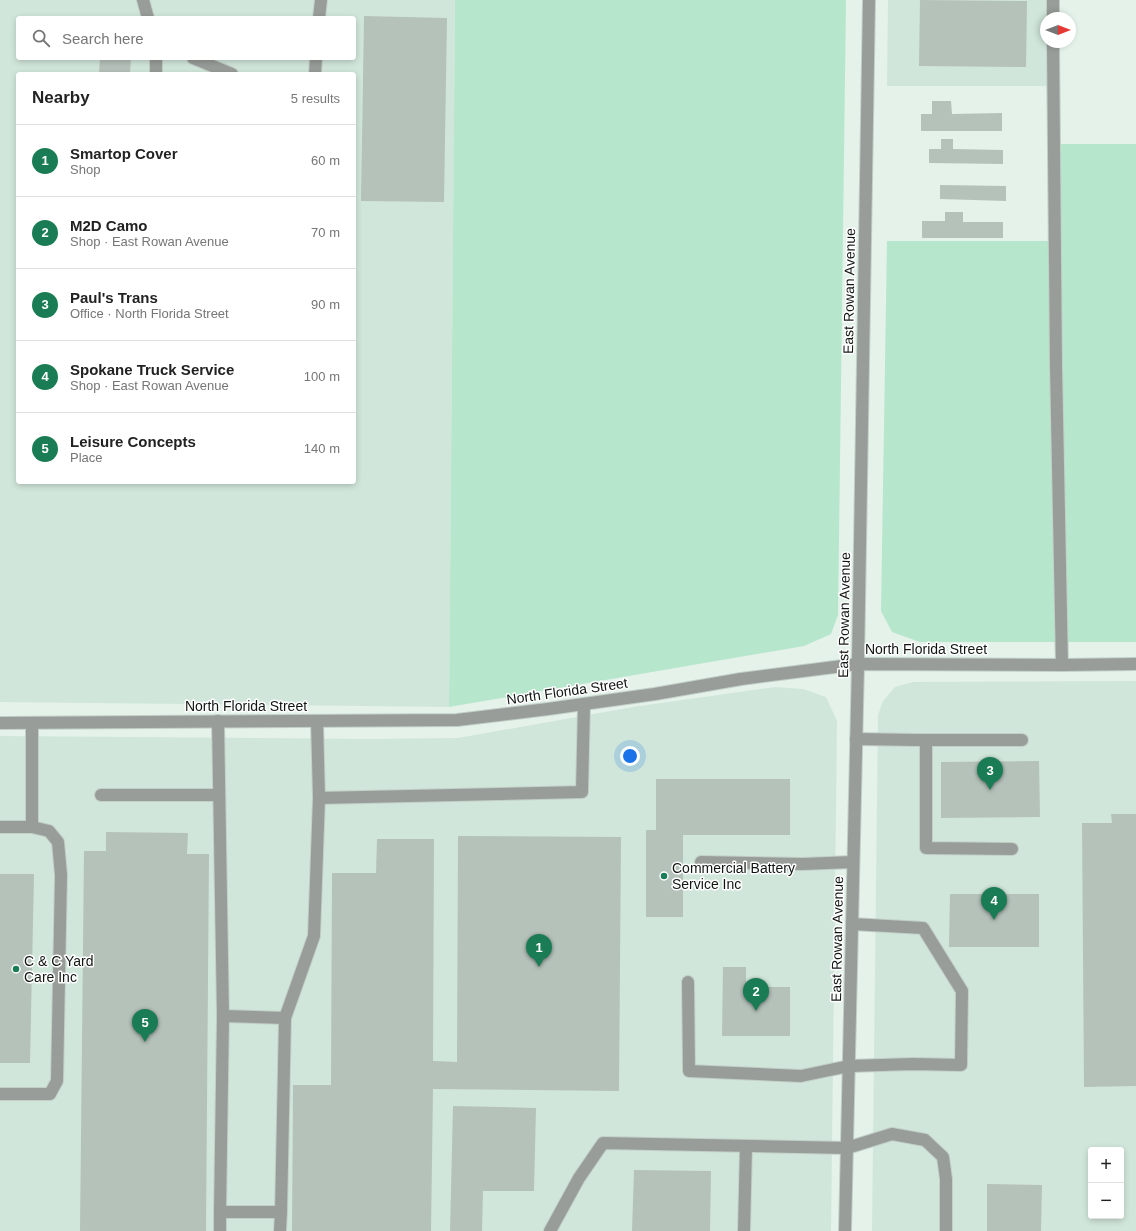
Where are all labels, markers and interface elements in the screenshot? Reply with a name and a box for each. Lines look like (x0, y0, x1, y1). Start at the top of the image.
north arrow (1040, 12, 1076, 48)
search box (16, 16, 356, 60)
icon: search (30, 27, 52, 49)
text: Search here (62, 30, 144, 47)
text: Nearby (32, 88, 90, 107)
text: 5 results (291, 91, 340, 106)
text: Smartop Cover (70, 145, 178, 162)
text: 1 (41, 153, 49, 168)
text: 60 m (311, 153, 340, 168)
text: Shop (70, 162, 100, 177)
text: M2D Camo (70, 217, 148, 234)
text: 2 (41, 225, 49, 240)
text: 70 m (311, 225, 340, 240)
street label: East Rowan Avenue (840, 228, 858, 354)
text: Shop · East Rowan Avenue (70, 234, 229, 249)
text: Paul's Trans (70, 289, 158, 306)
text: 3 (41, 297, 49, 312)
text: 90 m (311, 297, 340, 312)
text: Office · North Florida Street (70, 306, 229, 321)
text: Spokane Truck Service (70, 361, 234, 378)
text: 4 (41, 369, 49, 384)
text: 100 m (304, 369, 340, 384)
text: Shop · East Rowan Avenue (70, 378, 229, 393)
text: Leisure Concepts (70, 433, 196, 450)
text: 5 (41, 441, 49, 456)
text: 140 m (304, 441, 340, 456)
text: Place (70, 450, 103, 465)
street label: East Rowan Avenue (835, 552, 853, 678)
street label: North Florida Street (865, 641, 987, 657)
street label: North Florida Street (505, 675, 629, 707)
street label: North Florida Street (185, 698, 307, 714)
your location (620, 746, 640, 766)
pin: 3 (977, 757, 1003, 790)
place label: Commercial Battery Service Inc (672, 860, 795, 892)
marker: Commercial Battery Service Inc (659, 871, 669, 881)
street label: East Rowan Avenue (828, 876, 846, 1002)
pin: 4 (981, 887, 1007, 920)
pin: 1 (526, 934, 552, 967)
place label: C & C Yard Care Inc (24, 953, 94, 985)
marker: C & C Yard Care Inc (11, 964, 21, 974)
pin: 2 (743, 978, 769, 1011)
pin: 5 (132, 1009, 158, 1042)
map controls (1088, 1147, 1124, 1219)
button: + (1088, 1147, 1124, 1183)
button: − (1088, 1183, 1124, 1219)

